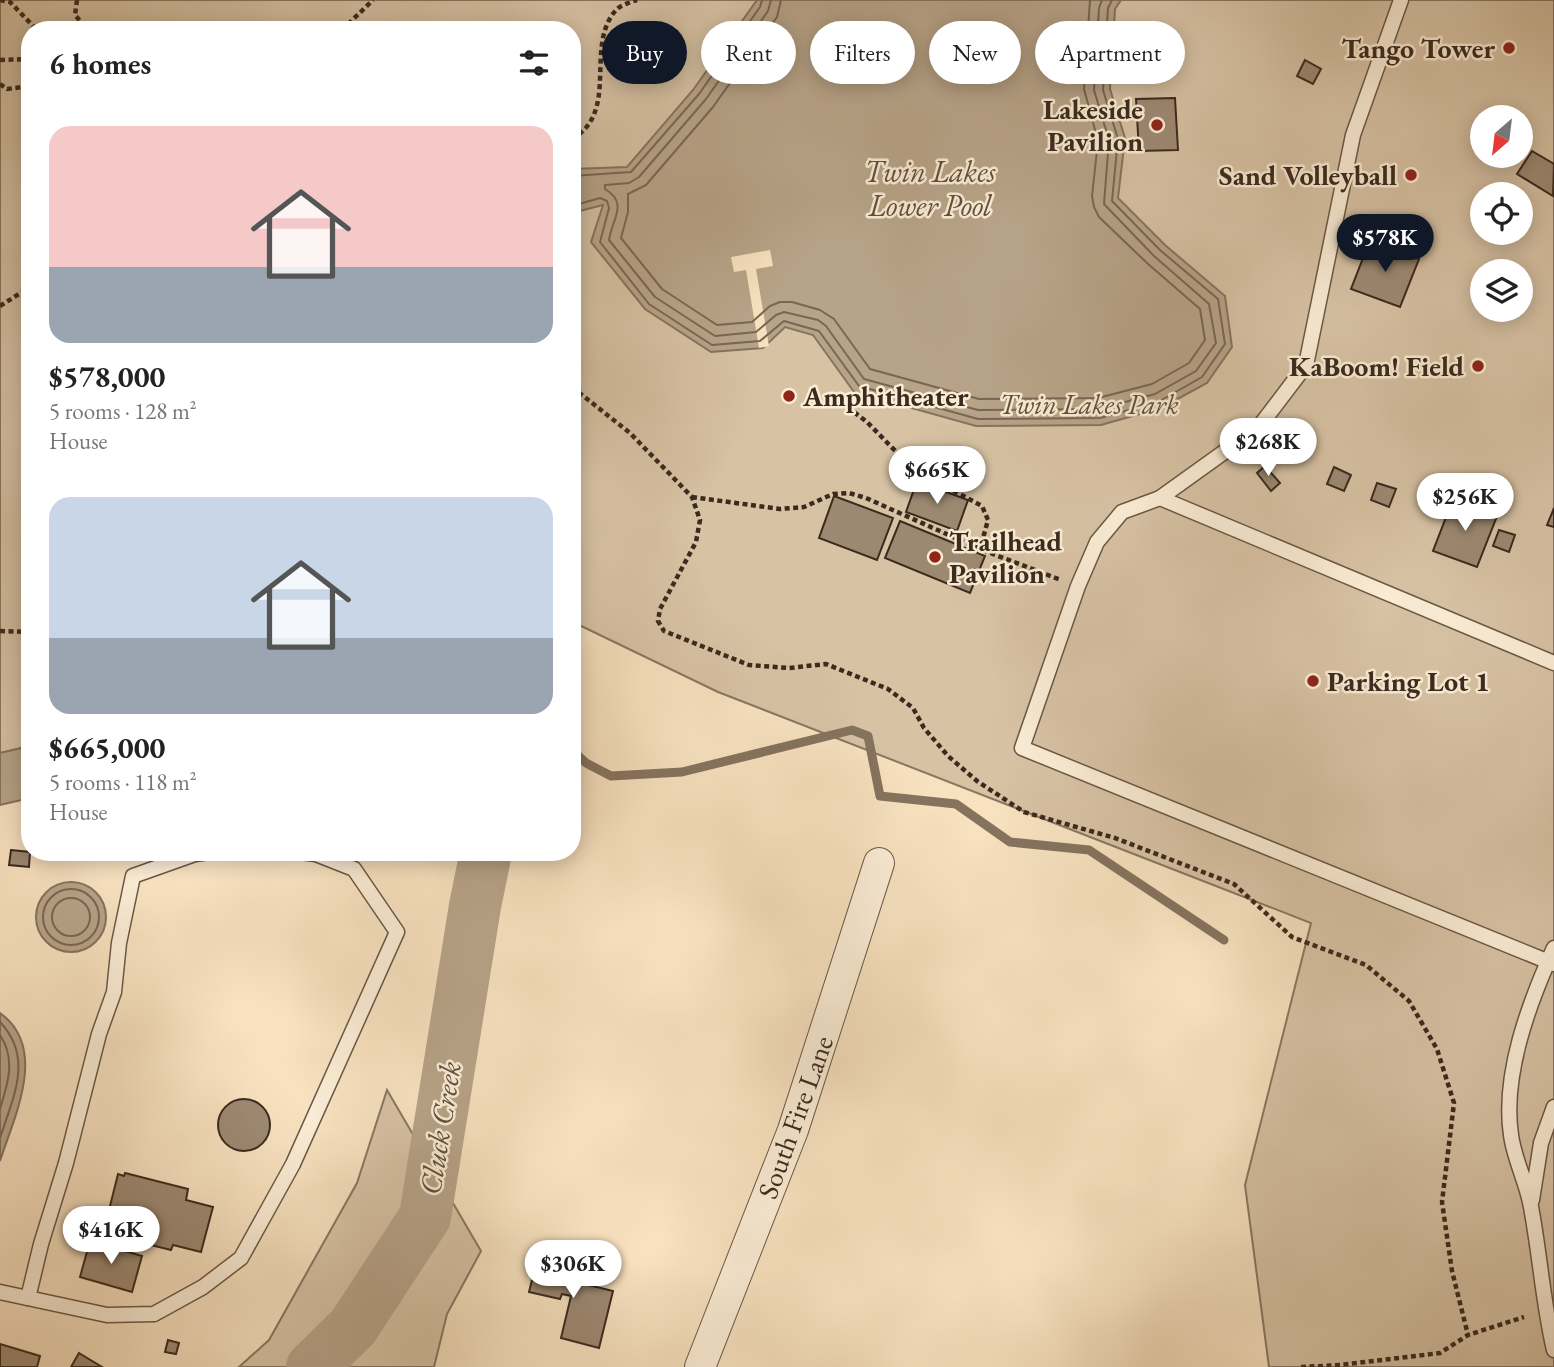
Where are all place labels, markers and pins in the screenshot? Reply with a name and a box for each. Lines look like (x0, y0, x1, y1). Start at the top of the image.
place label: Tango Tower (1342, 30, 1495, 66)
marker: Tango Tower (1501, 40, 1517, 56)
place label: Lakeside Pavilion (1043, 91, 1143, 159)
marker: Lakeside Pavilion (1149, 117, 1165, 133)
place label: Sand Volleyball (1219, 157, 1397, 193)
marker: Sand Volleyball (1403, 167, 1419, 183)
pin: $578K (1336, 215, 1434, 274)
place label: KaBoom! Field (1289, 348, 1465, 384)
marker: KaBoom! Field (1470, 358, 1486, 374)
place label: Amphitheater (802, 378, 969, 414)
marker: Amphitheater (781, 388, 797, 404)
pin: $268K (1219, 419, 1317, 478)
pin: $665K (888, 447, 986, 506)
pin: $256K (1416, 474, 1514, 533)
place label: Trailhead Pavilion (949, 523, 1062, 591)
marker: Trailhead Pavilion (927, 549, 943, 565)
place label: Parking Lot 1 (1327, 663, 1490, 699)
marker: Parking Lot 1 (1305, 673, 1321, 689)
pin: $416K (62, 1206, 160, 1266)
pin: $306K (524, 1240, 622, 1300)

